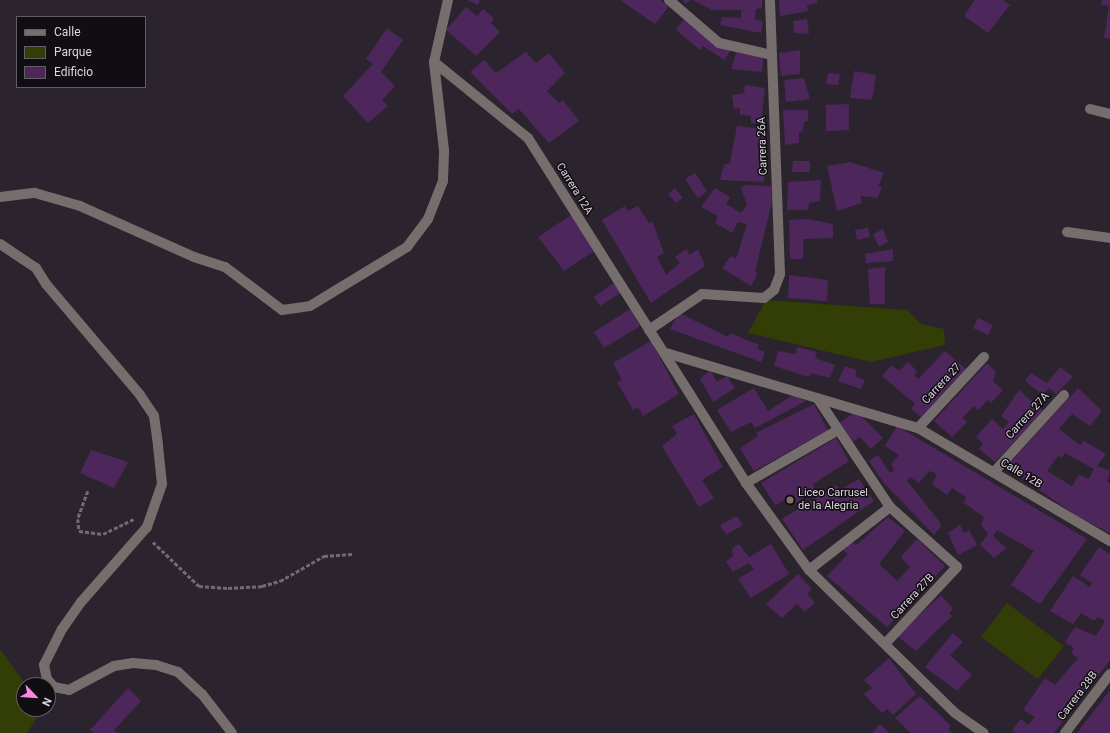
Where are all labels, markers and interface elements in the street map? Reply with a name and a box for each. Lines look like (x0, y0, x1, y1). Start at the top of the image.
legend (16, 16, 146, 88)
text: Calle (54, 25, 81, 39)
text: Parque (54, 45, 92, 59)
text: Edificio (54, 65, 93, 79)
street label: Carrera 26A (755, 117, 771, 175)
street label: Carrera 12A (553, 161, 595, 217)
street label: Carrera 27 (920, 361, 964, 407)
street label: Carrera 27A (1004, 390, 1052, 442)
street label: Calle 12B (998, 456, 1044, 492)
place label: Liceo Carrusel de la Alegria (798, 487, 868, 513)
marker: Liceo Carrusel de la Alegria (785, 495, 795, 505)
street label: Carrera 27B (888, 571, 938, 623)
street label: Carrera 28B (1055, 669, 1101, 723)
north arrow (16, 677, 56, 717)
text: N (39, 696, 54, 708)

